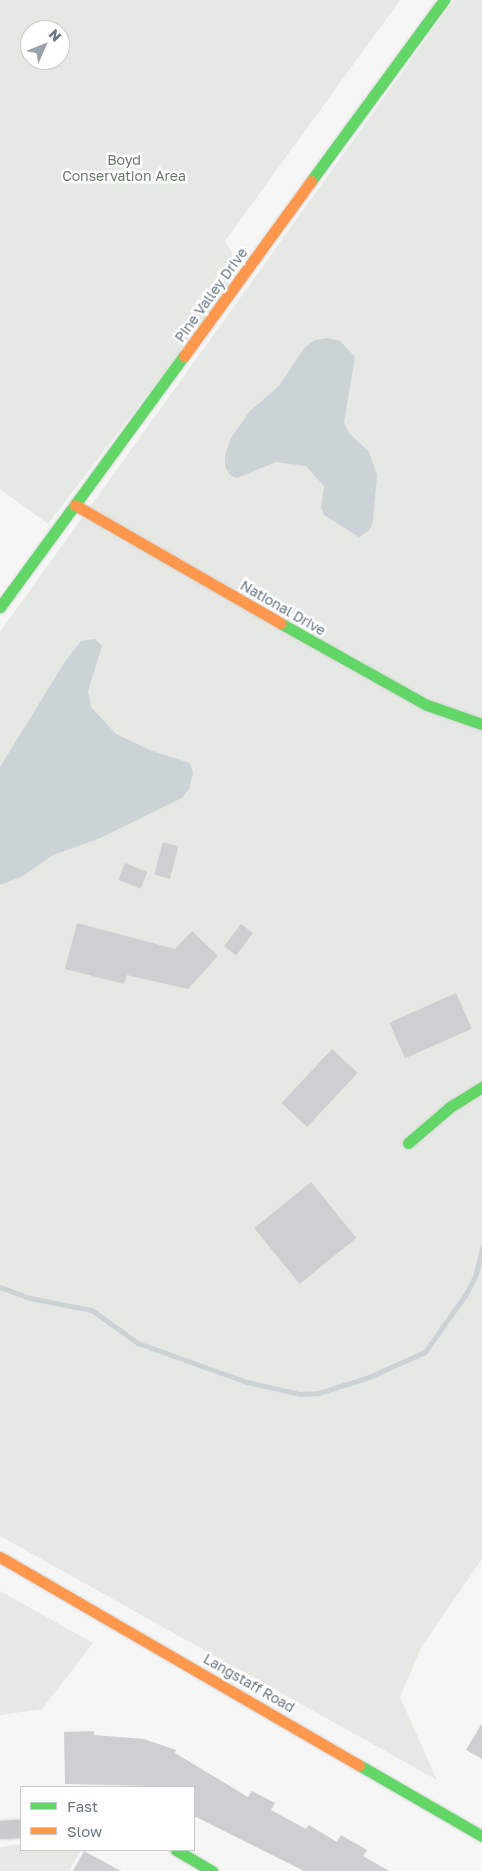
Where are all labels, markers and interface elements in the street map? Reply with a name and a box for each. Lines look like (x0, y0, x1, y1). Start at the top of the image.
north arrow (20, 20, 70, 70)
text: N (46, 25, 65, 45)
park label: Boyd Conservation Area (62, 152, 186, 184)
street label: Pine Valley Drive (171, 245, 251, 345)
street label: National Drive (238, 577, 328, 639)
street label: Langstaff Road (200, 1650, 298, 1716)
legend (20, 1786, 195, 1851)
text: Fast (67, 1797, 98, 1815)
text: Slow (67, 1822, 102, 1840)

